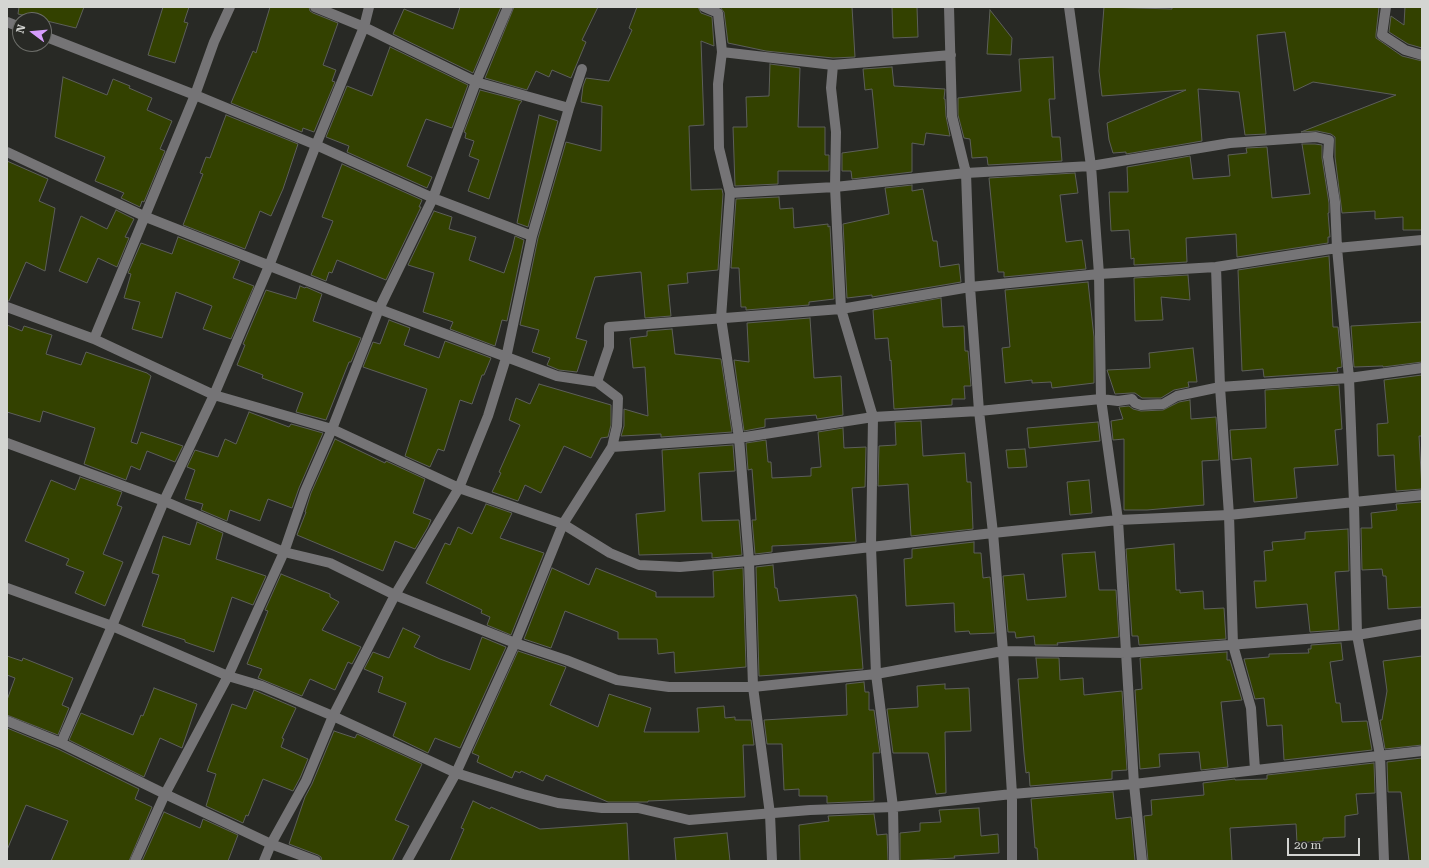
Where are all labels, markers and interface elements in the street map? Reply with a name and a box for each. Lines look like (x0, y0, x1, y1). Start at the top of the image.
north arrow (12, 12, 52, 52)
text: N (14, 23, 28, 35)
scale bar (1289, 830, 1362, 856)
text: 20 m (1294, 838, 1321, 852)

